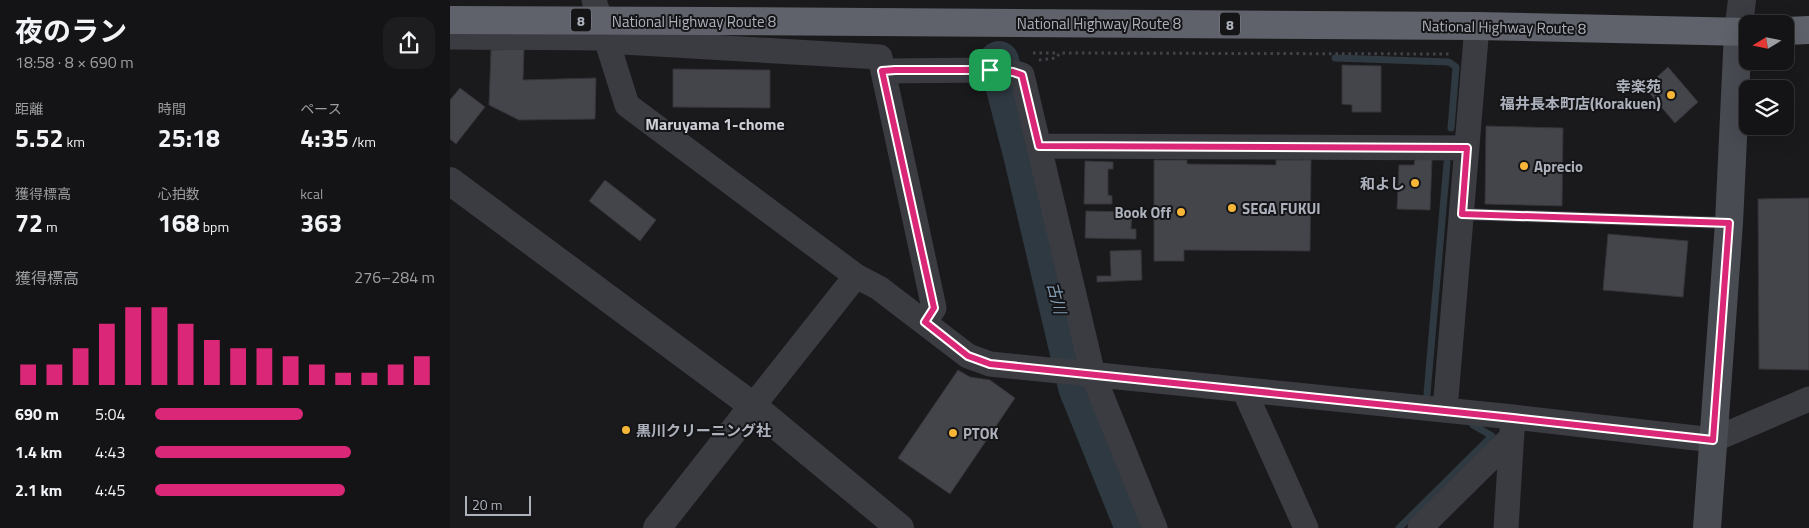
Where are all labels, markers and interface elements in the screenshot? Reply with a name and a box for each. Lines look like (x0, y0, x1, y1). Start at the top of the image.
road number: 8 (571, 8, 591, 32)
text: 夜のラン (15, 9, 127, 52)
street label: National Highway Route 8 (612, 10, 776, 33)
street label: National Highway Route 8 (1017, 12, 1181, 35)
road number: 8 (1220, 12, 1240, 36)
street label: National Highway Route 8 (1422, 14, 1586, 40)
north arrow (1739, 15, 1794, 70)
map controls (1739, 15, 1794, 135)
button: share (383, 17, 435, 69)
pin (969, 49, 1011, 91)
text: 18:58 · 8 × 690 m (15, 50, 134, 74)
icon: arrive (976, 56, 1004, 84)
place label: 幸楽苑 福井長本町店(Korakuen) (1499, 75, 1661, 115)
button: layers (1739, 80, 1794, 135)
marker: 幸楽苑 福井長本町店(Korakuen) (1665, 89, 1677, 101)
text: 距離 (15, 98, 43, 119)
text: 時間 (158, 98, 186, 119)
text: ペース (300, 98, 342, 119)
district label: Maruyama 1-chome (645, 112, 785, 136)
text: 5.52 (15, 119, 63, 157)
text: 25:18 (158, 119, 220, 157)
text: 4:35 (300, 119, 349, 157)
text: km (63, 131, 85, 152)
text: /km (349, 131, 376, 152)
place label: Aprecio (1534, 155, 1583, 178)
marker: Aprecio (1518, 160, 1530, 172)
place label: 和よし (1360, 172, 1405, 195)
marker: 和よし (1409, 177, 1421, 189)
text: 獲得標高 (15, 183, 71, 204)
text: 心拍数 (158, 183, 200, 204)
text: kcal (300, 183, 323, 204)
place label: SEGA FUKUI (1242, 197, 1321, 220)
place label: Book Off (1114, 201, 1172, 224)
marker: SEGA FUKUI (1226, 202, 1238, 214)
text: 72 (15, 204, 43, 242)
text: 168 (158, 204, 200, 242)
text: 363 (300, 204, 342, 242)
marker: Book Off (1175, 206, 1187, 218)
text: m (43, 216, 58, 237)
text: bpm (200, 216, 229, 237)
text: 276–284 m (354, 265, 435, 289)
text: 獲得標高 (15, 266, 79, 290)
water label: 古川 (1041, 280, 1073, 318)
text: 690 m (15, 402, 59, 426)
text: 5:04 (95, 402, 125, 426)
place label: 黒川クリーニング社 (636, 419, 771, 442)
place label: PTOK (963, 422, 998, 445)
marker: 黒川クリーニング社 (620, 424, 632, 436)
marker: PTOK (947, 427, 959, 439)
text: 1.4 km (15, 440, 62, 464)
text: 4:43 (95, 440, 125, 464)
text: 2.1 km (15, 478, 62, 502)
text: 4:45 (95, 478, 125, 502)
scale bar (465, 493, 531, 516)
text: 20 m (472, 494, 502, 515)

